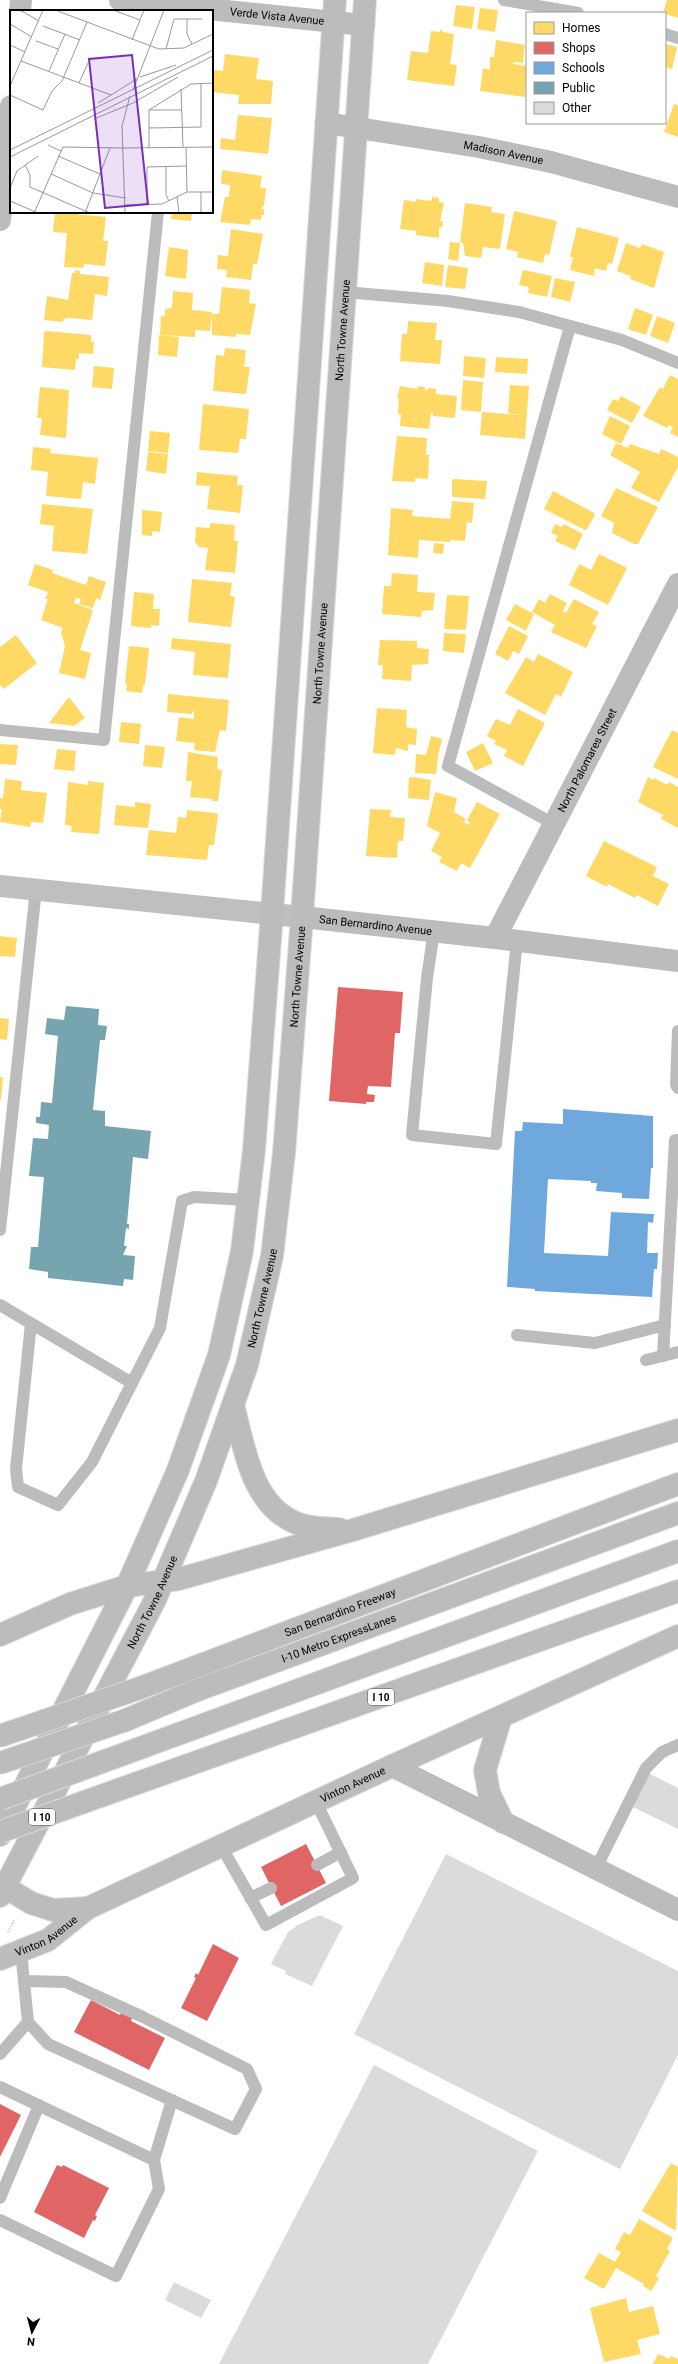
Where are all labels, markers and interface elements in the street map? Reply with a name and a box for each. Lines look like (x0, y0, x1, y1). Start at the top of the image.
street label: Verde Vista Avenue (229, 5, 325, 28)
inset map (10, 10, 213, 213)
legend (526, 12, 666, 124)
text: Homes (562, 21, 600, 35)
text: Shops (562, 41, 596, 55)
text: Schools (562, 61, 605, 75)
text: Public (562, 81, 595, 95)
text: Other (562, 101, 591, 115)
street label: Madison Avenue (463, 139, 545, 167)
street label: North Towne Avenue (333, 279, 353, 381)
street label: North Towne Avenue (311, 602, 331, 705)
street label: North Palomares Street (555, 706, 620, 815)
street label: San Bernardino Avenue (318, 913, 433, 938)
street label: North Towne Avenue (288, 925, 308, 1028)
street label: North Towne Avenue (245, 1248, 280, 1349)
street label: North Towne Avenue (125, 1554, 180, 1651)
street label: San Bernardino Freeway (283, 1585, 399, 1640)
street label: I-10 Metro ExpressLanes (280, 1611, 398, 1666)
road number: I 10 (368, 1689, 394, 1705)
street label: Vinton Avenue (318, 1764, 388, 1806)
road number: I 10 (29, 1809, 55, 1825)
street label: Vinton Avenue (13, 1913, 80, 1959)
north arrow (12, 2312, 52, 2352)
text: N (26, 2335, 36, 2348)

